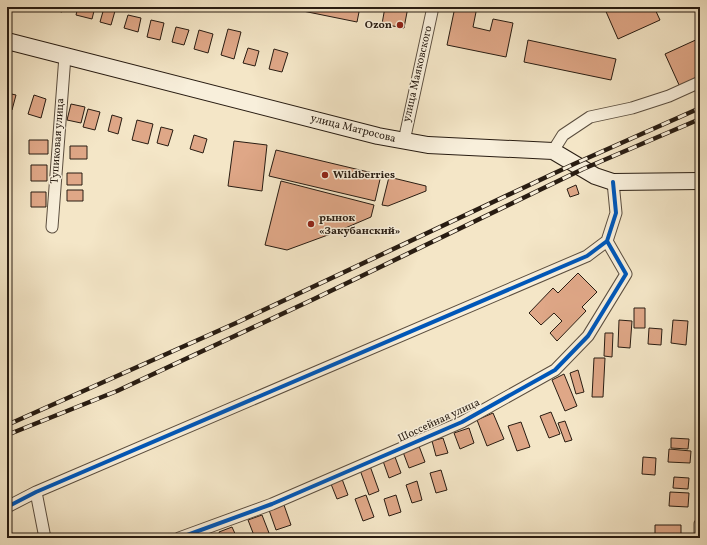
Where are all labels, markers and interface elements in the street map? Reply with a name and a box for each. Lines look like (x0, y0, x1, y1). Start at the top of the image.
place label: Ozon (365, 18, 392, 33)
marker: Ozon (395, 20, 405, 30)
street label: улица Маяковского (400, 24, 436, 124)
street label: Тупиковая улица (48, 97, 69, 184)
street label: улица Матросова (309, 111, 398, 147)
place label: Wildberries (333, 168, 395, 183)
marker: Wildberries (320, 170, 330, 180)
place label: рынок «Закубанский» (319, 211, 400, 239)
marker: рынок «Закубанский» (306, 219, 316, 229)
street label: Шоссейная улица (395, 395, 483, 447)

